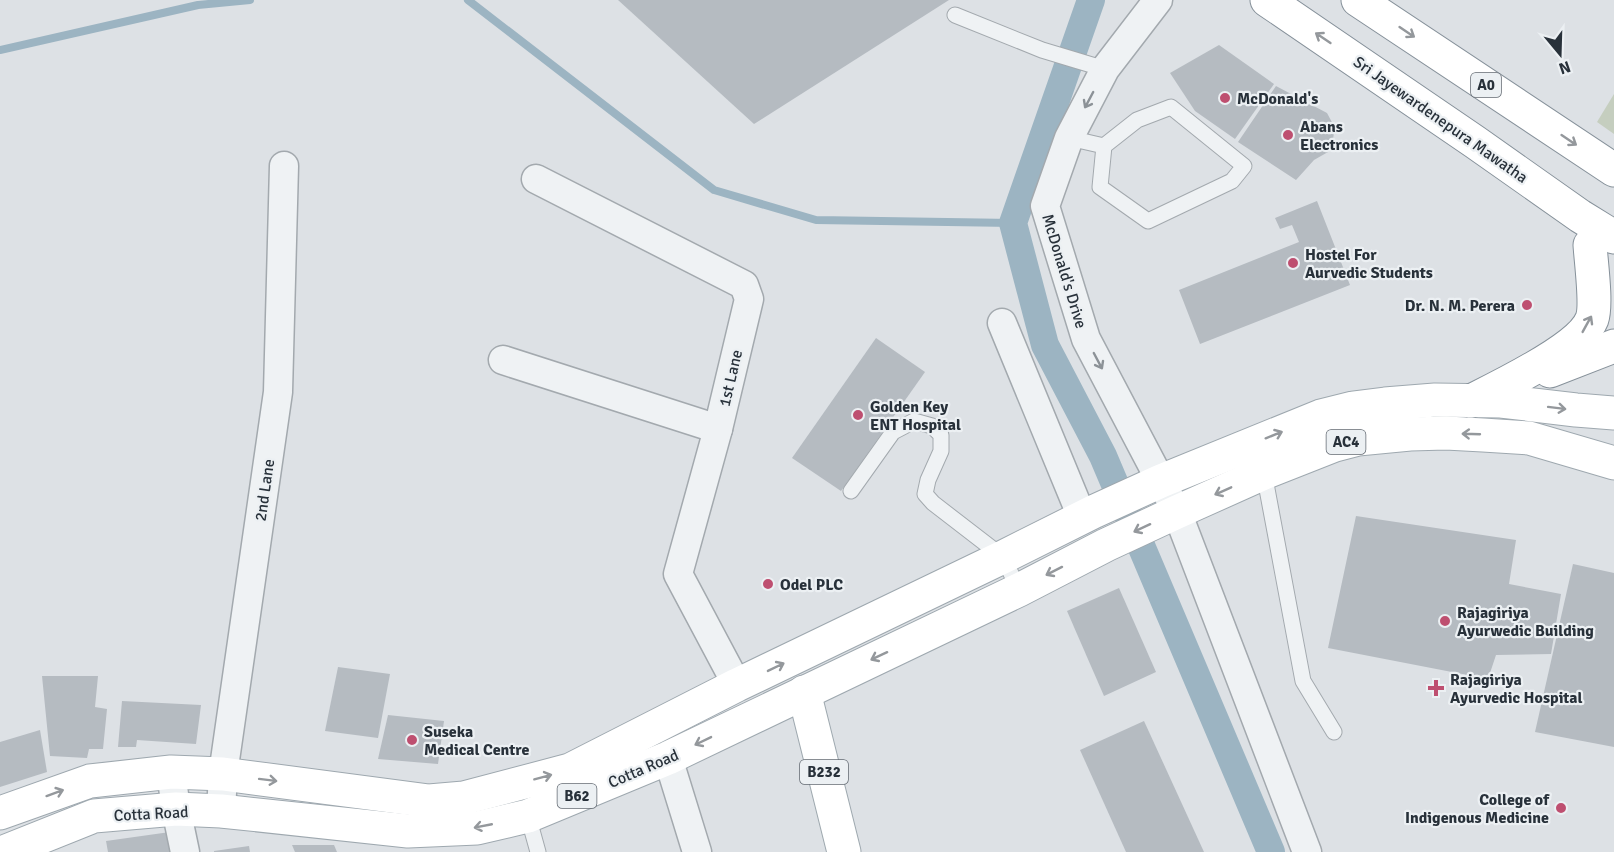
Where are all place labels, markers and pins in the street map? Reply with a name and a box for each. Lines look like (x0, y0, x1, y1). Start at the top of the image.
place label: McDonald's (1237, 89, 1318, 109)
marker: McDonald's (1218, 91, 1232, 105)
place label: Abans Electronics (1300, 117, 1378, 155)
marker: Abans Electronics (1281, 128, 1295, 142)
place label: Hostel For Aurvedic Students (1305, 245, 1433, 283)
marker: Hostel For Aurvedic Students (1286, 256, 1300, 270)
place label: Dr. N. M. Perera (1405, 296, 1515, 316)
marker: Dr. N. M. Perera (1520, 298, 1534, 312)
place label: Golden Key ENT Hospital (870, 397, 961, 435)
marker: Golden Key ENT Hospital (851, 408, 865, 422)
place label: Odel PLC (780, 575, 843, 595)
marker: Odel PLC (761, 577, 775, 591)
place label: Rajagiriya Ayurwedic Building (1457, 603, 1594, 641)
marker: Rajagiriya Ayurwedic Building (1438, 614, 1452, 628)
place label: Rajagiriya Ayurvedic Hospital (1450, 670, 1583, 708)
marker: Rajagiriya Ayurvedic Hospital (1427, 679, 1445, 697)
place label: Suseka Medical Centre (424, 722, 529, 760)
marker: Suseka Medical Centre (405, 733, 419, 747)
place label: College of Indigenous Medicine (1405, 790, 1550, 828)
marker: College of Indigenous Medicine (1554, 801, 1568, 815)

